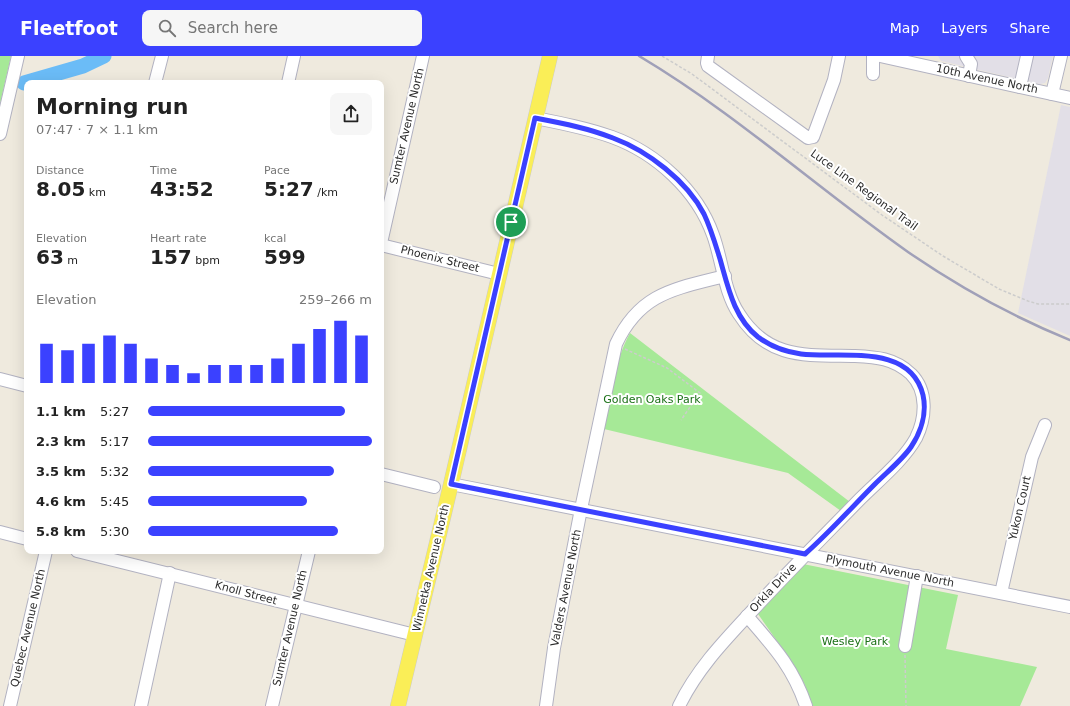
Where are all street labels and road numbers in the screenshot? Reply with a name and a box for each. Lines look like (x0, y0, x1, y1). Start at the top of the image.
street label: 10th Avenue North (935, 62, 1039, 96)
street label: Sumter Avenue North (387, 67, 427, 185)
street label: Luce Line Regional Trail (808, 147, 920, 233)
street label: Phoenix Street (399, 243, 481, 275)
street label: Yukon Court (1006, 474, 1034, 543)
street label: Winnetka Avenue North (410, 503, 452, 633)
street label: Valders Avenue North (548, 528, 584, 648)
street label: Plymouth Avenue North (825, 552, 955, 590)
street label: Orkla Drive (747, 561, 799, 615)
street label: Quebec Avenue North (8, 568, 48, 688)
street label: Sumter Avenue North (270, 569, 310, 687)
street label: Knoll Street (213, 578, 279, 608)

